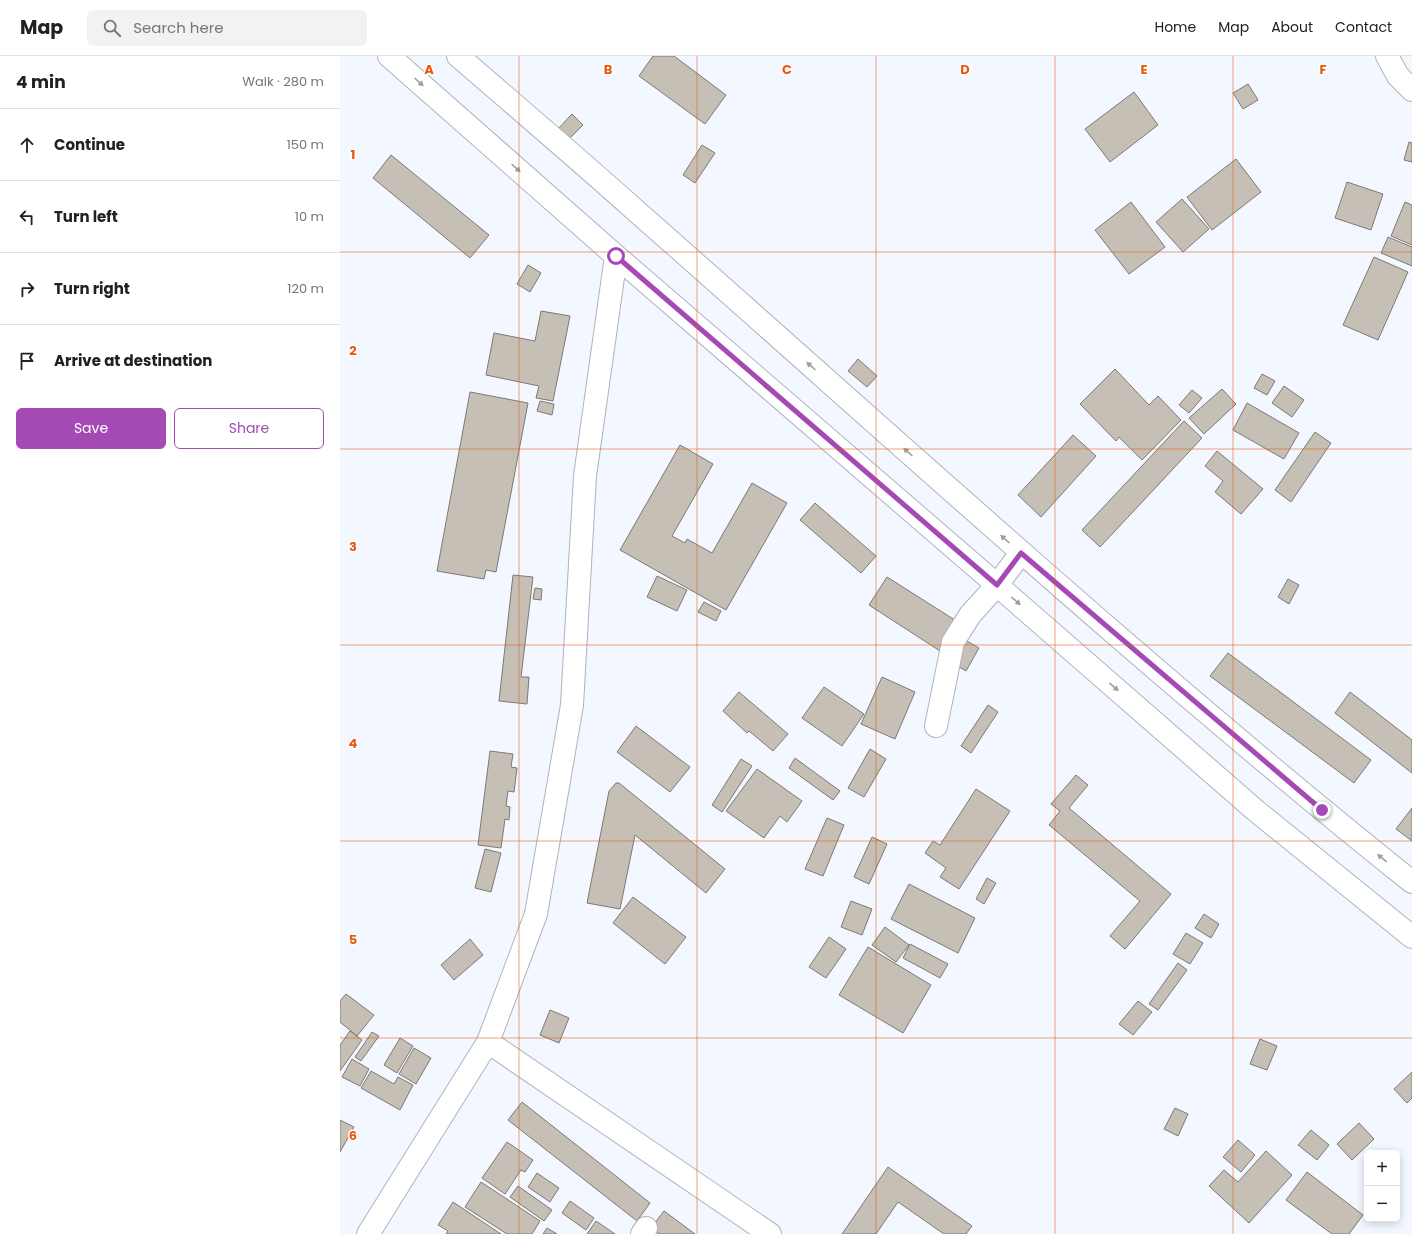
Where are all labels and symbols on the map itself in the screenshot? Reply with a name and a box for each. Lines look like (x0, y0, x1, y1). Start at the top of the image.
text: A (424, 60, 434, 79)
text: B (604, 60, 613, 79)
text: C (782, 60, 792, 79)
text: D (960, 60, 970, 79)
text: E (1140, 60, 1148, 79)
text: F (1319, 60, 1327, 79)
one-way arrow (413, 77, 424, 86)
text: 1 (351, 145, 355, 164)
one-way arrow (511, 163, 521, 173)
route start (607, 247, 625, 265)
text: 2 (349, 341, 357, 360)
one-way arrow (805, 361, 816, 370)
one-way arrow (902, 448, 913, 457)
one-way arrow (1000, 534, 1010, 543)
text: 3 (349, 537, 357, 556)
one-way arrow (1011, 597, 1022, 606)
one-way arrow (1109, 682, 1119, 692)
text: 4 (349, 734, 358, 753)
route end (1313, 801, 1331, 819)
one-way arrow (1376, 854, 1387, 862)
text: 5 (349, 930, 357, 949)
text: 6 (349, 1126, 357, 1145)

